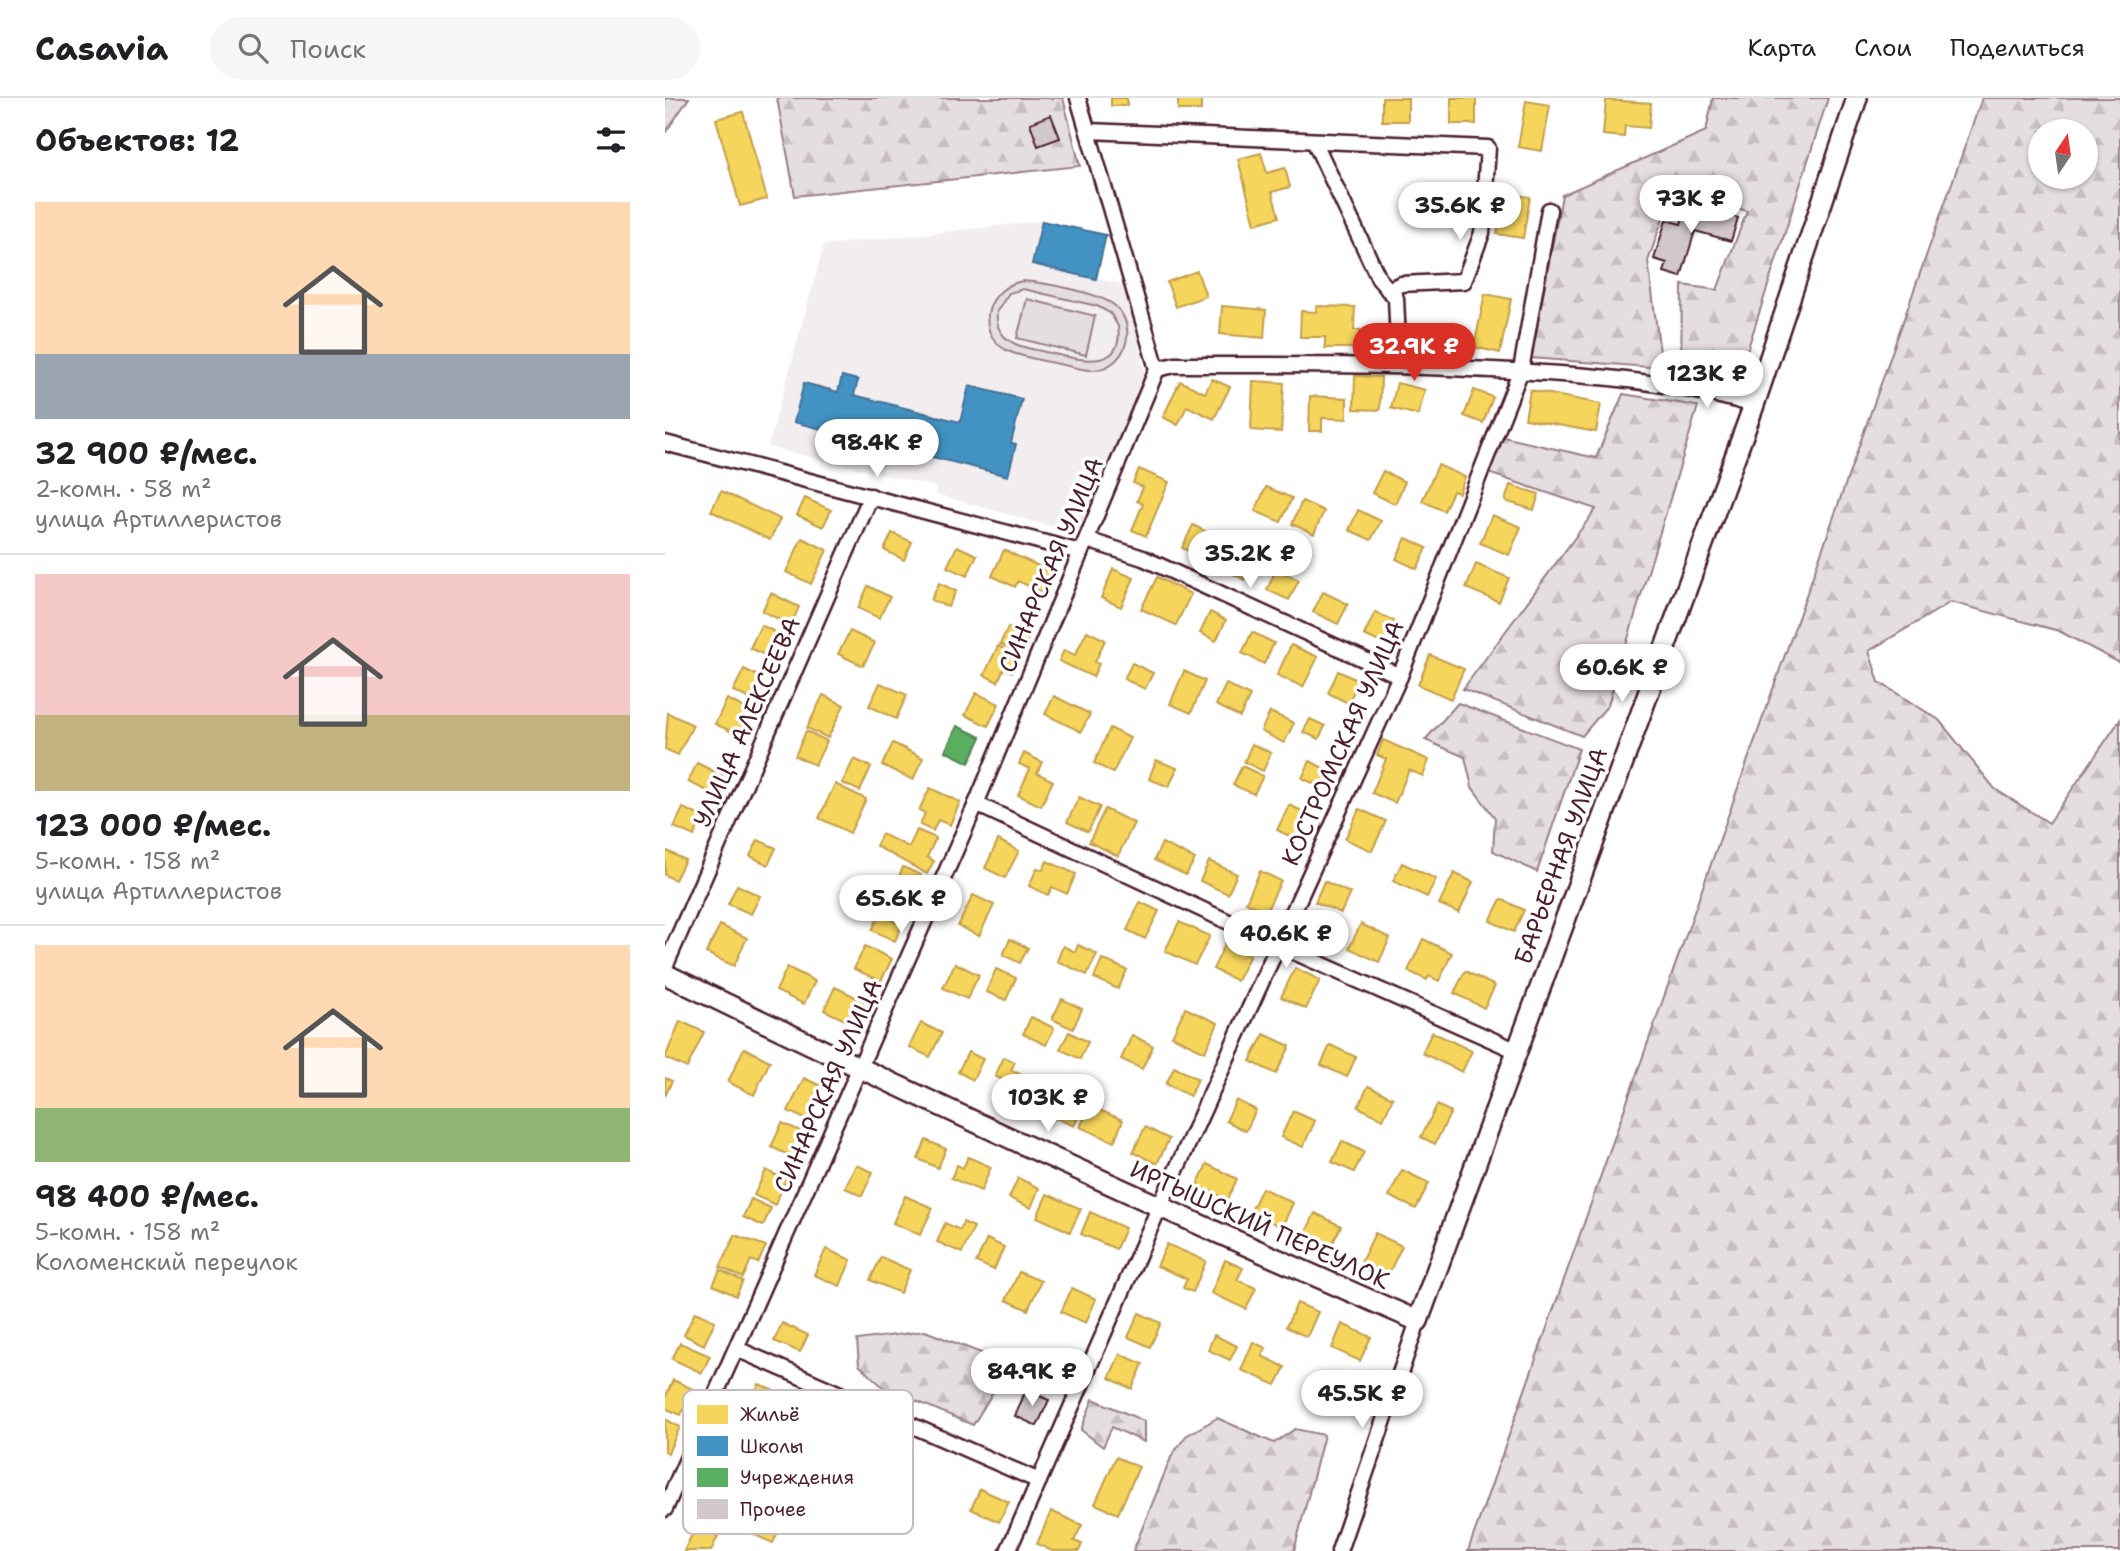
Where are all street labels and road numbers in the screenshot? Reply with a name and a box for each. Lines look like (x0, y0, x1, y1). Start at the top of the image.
street label: СИНАРСКАЯ УЛИЦА (991, 452, 1111, 678)
street label: УЛИЦА АЛЕКСЕЕВА (686, 612, 808, 832)
street label: КОСТРОМСКАЯ УЛИЦА (1274, 615, 1412, 871)
street label: БАРЬЕРНАЯ УЛИЦА (1507, 743, 1615, 969)
street label: СИНАРСКАЯ УЛИЦА (766, 974, 890, 1198)
street label: ИРТЫШСКИЙ ПЕРЕУЛОК (1125, 1153, 1395, 1297)

